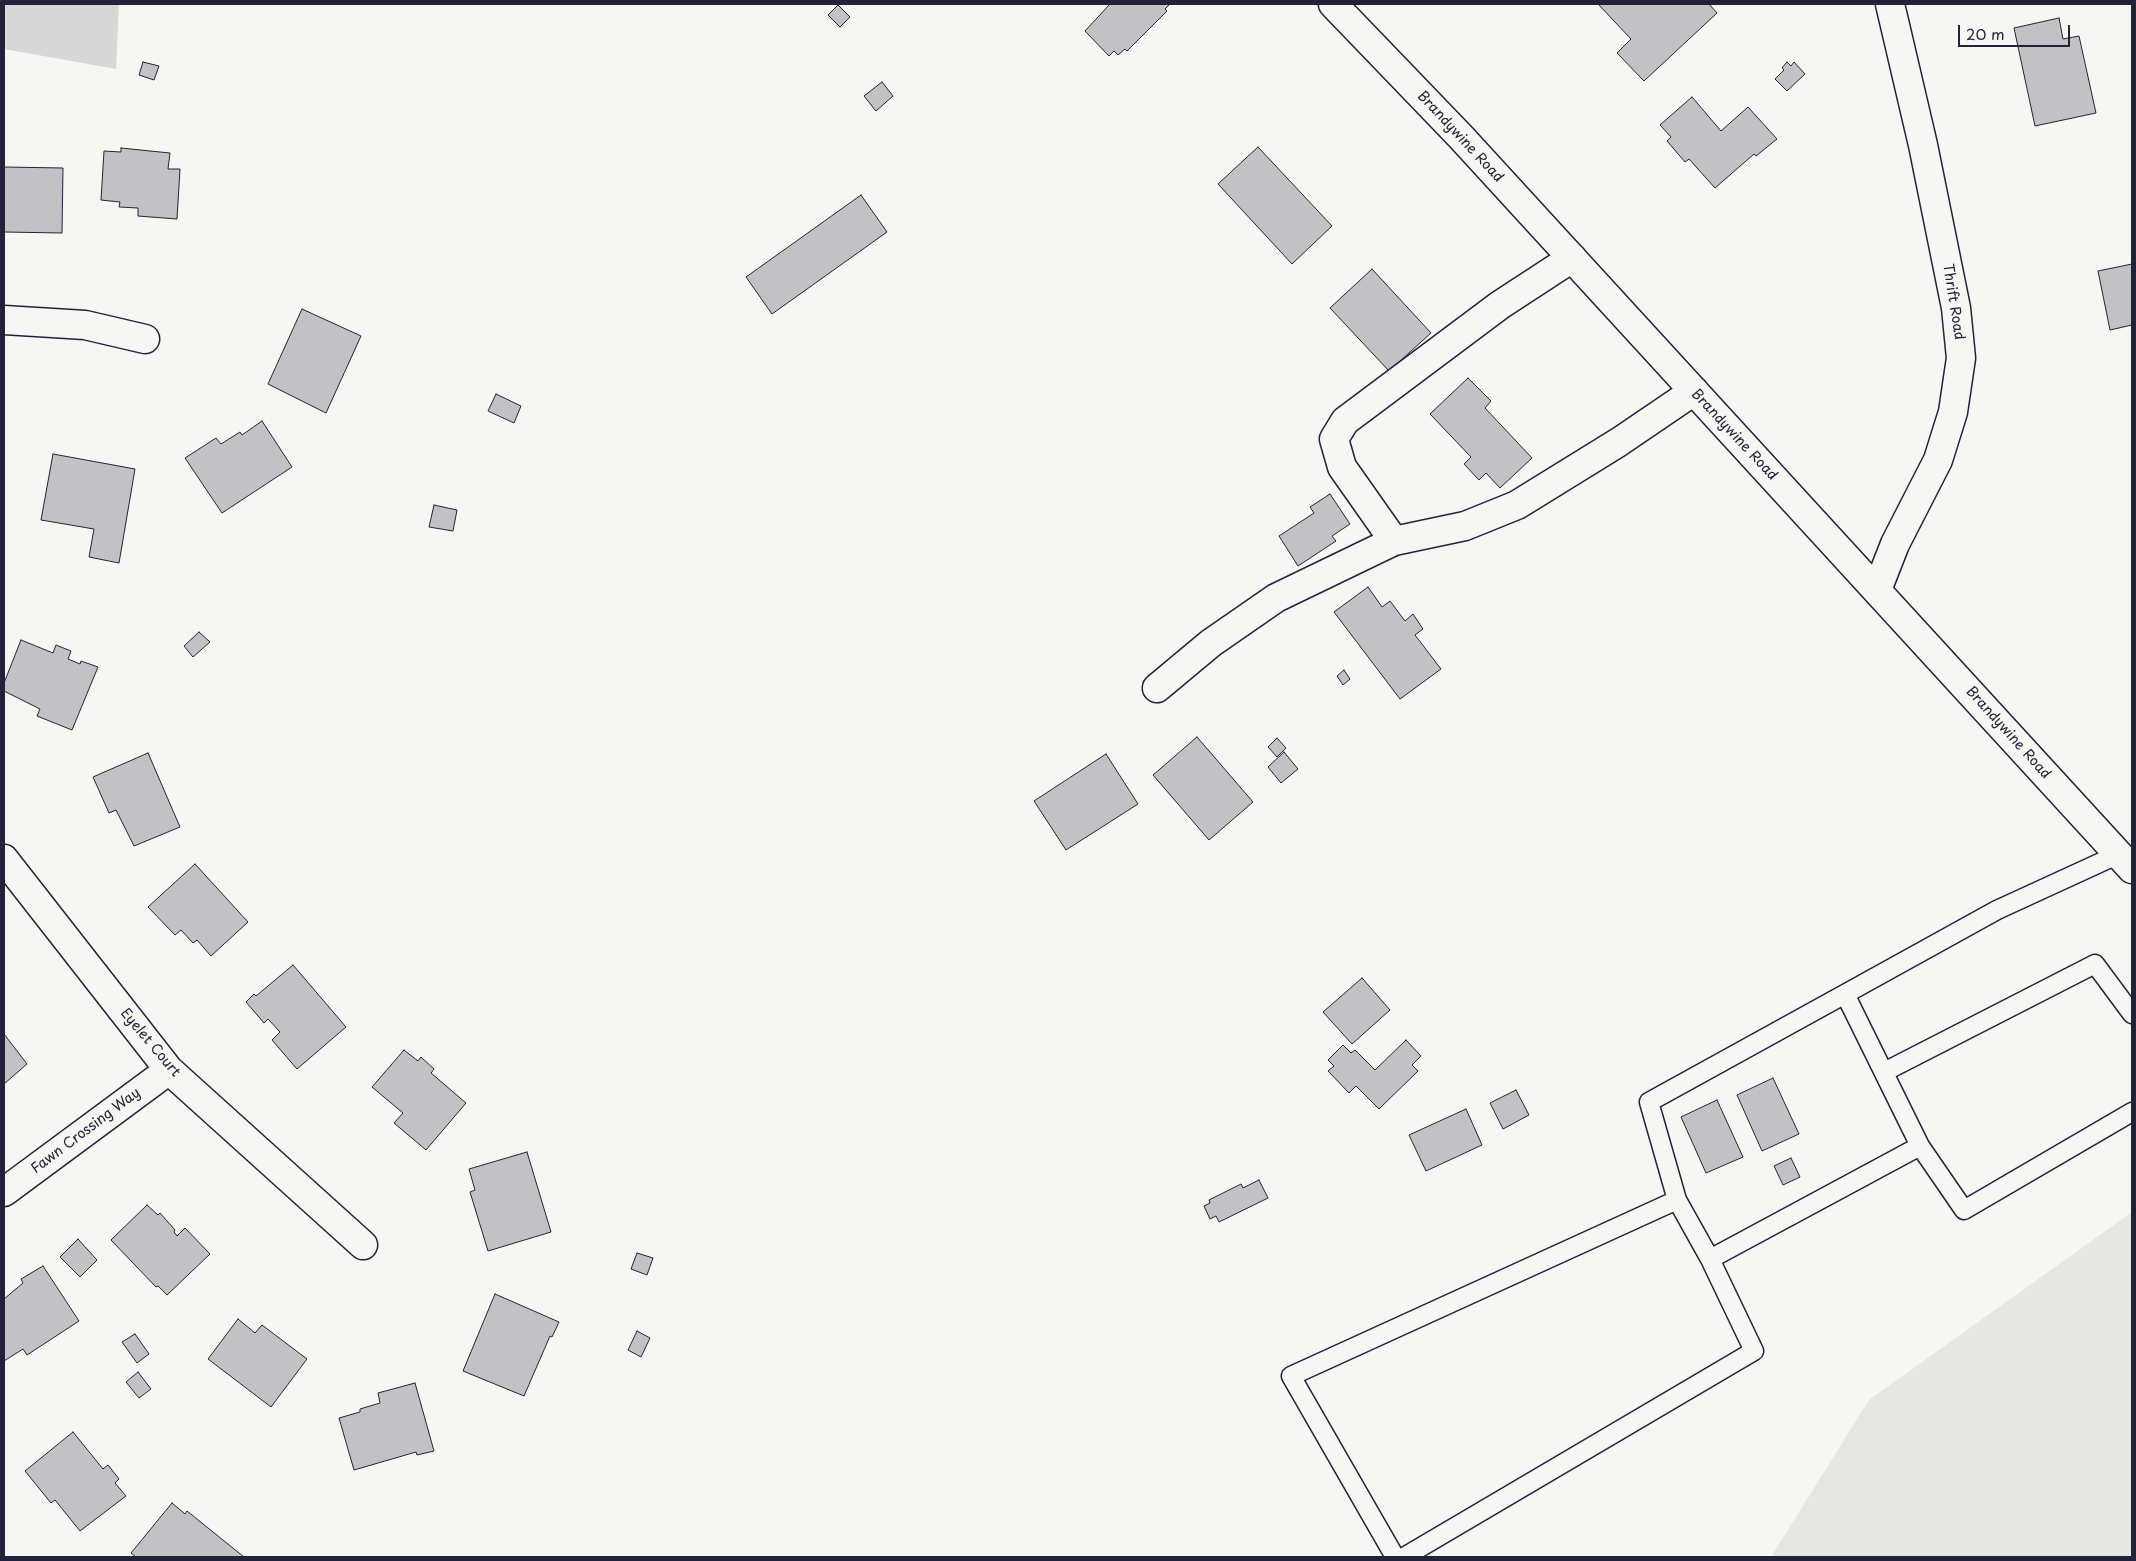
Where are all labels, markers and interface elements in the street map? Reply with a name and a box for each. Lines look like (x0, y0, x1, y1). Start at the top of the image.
scale bar (1961, 15, 2074, 47)
text: 20 m (1966, 22, 2005, 45)
street label: Brandywine Road (1413, 88, 1507, 186)
street label: Thrift Road (1939, 263, 1967, 341)
street label: Brandywine Road (1687, 386, 1781, 484)
street label: Brandywine Road (1962, 683, 2054, 783)
street label: Eyelet Court (117, 1005, 183, 1081)
street label: Fawn Crossing Way (28, 1085, 144, 1177)

